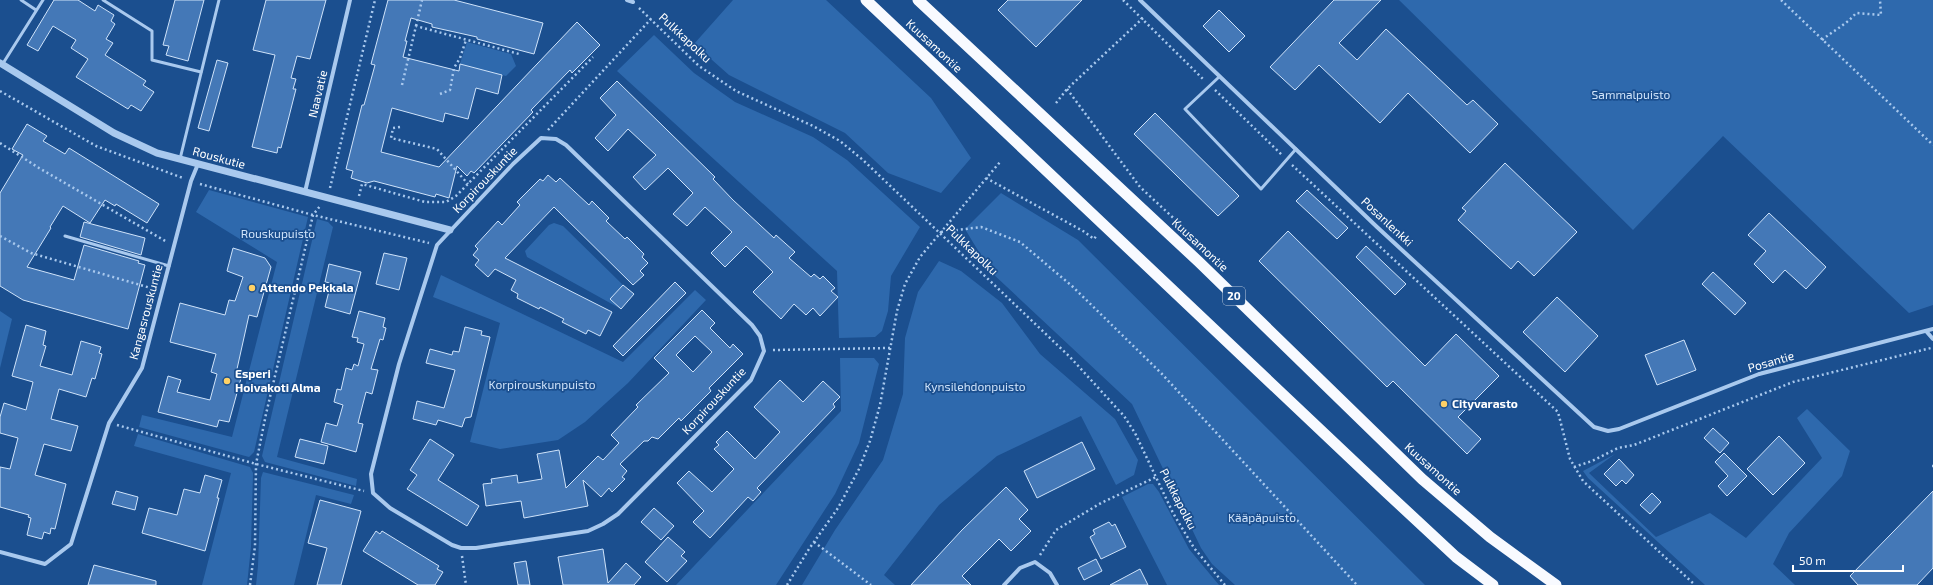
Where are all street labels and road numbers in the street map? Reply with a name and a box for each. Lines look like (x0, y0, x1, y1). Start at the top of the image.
street label: Pulkkapolku (657, 9, 715, 65)
street label: Kuusamontie (904, 16, 966, 75)
street label: Naavatie (305, 69, 329, 119)
street label: Rouskutie (191, 143, 247, 171)
street label: Korpirouskuntie (449, 143, 519, 215)
street label: Posanlenkki (1359, 194, 1416, 249)
street label: Kuusamontie (1170, 215, 1232, 274)
street label: Pulkkapolku (944, 221, 1002, 277)
street label: Kangasrouskuntie (126, 262, 165, 361)
road number: 20 (1223, 287, 1245, 305)
street label: Posantie (1746, 348, 1795, 374)
street label: Korpirouskuntie (679, 364, 748, 437)
street label: Kuusamontie (1402, 439, 1465, 497)
street label: Pulkkapolku (1158, 466, 1200, 531)

